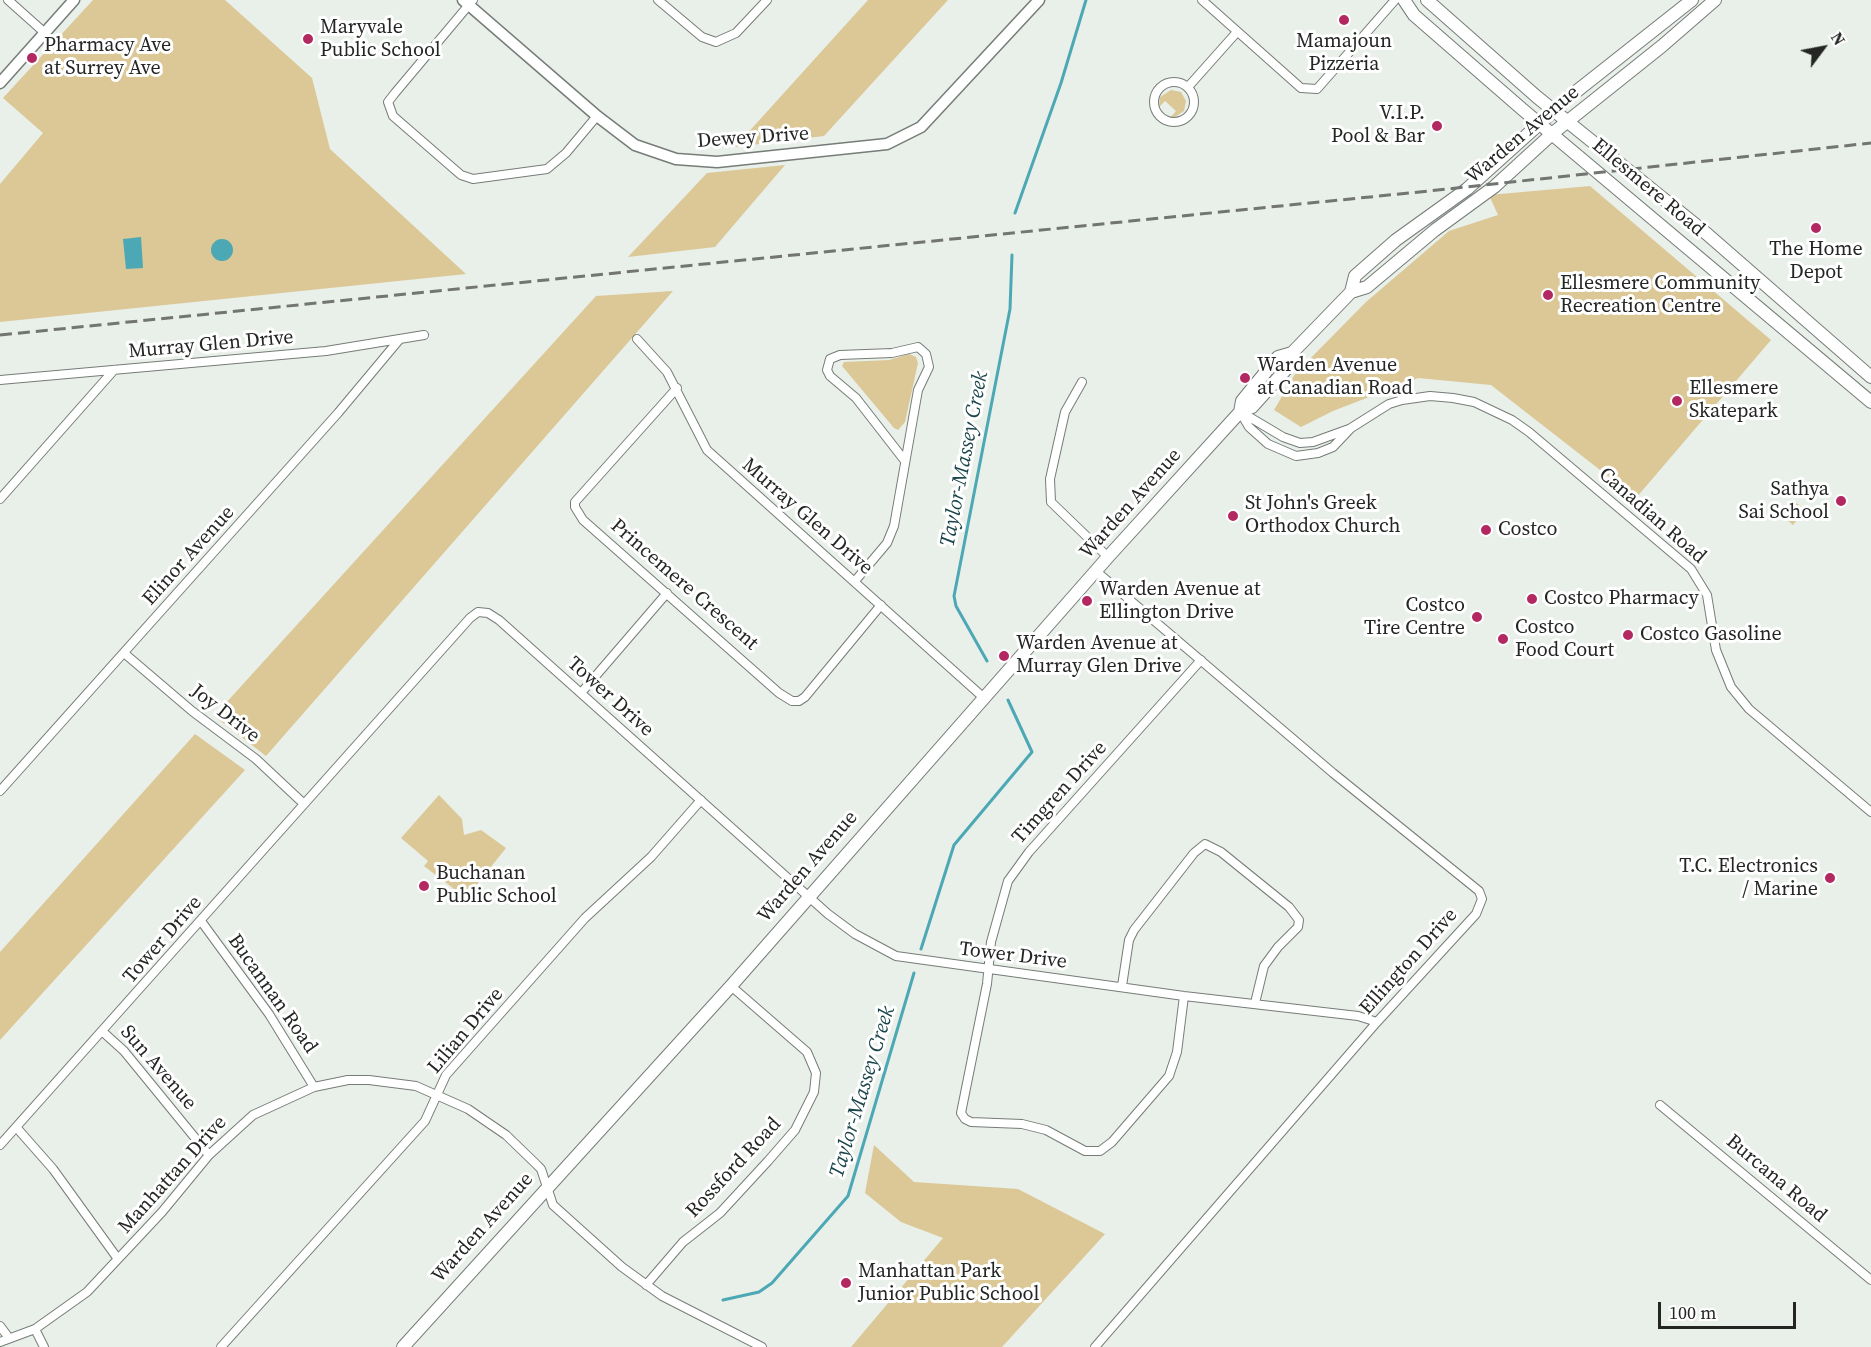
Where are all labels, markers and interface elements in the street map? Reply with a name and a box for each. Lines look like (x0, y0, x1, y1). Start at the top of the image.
marker: Mamajoun Pizzeria (1337, 13, 1351, 27)
place label: Maryvale Public School (320, 16, 441, 63)
north arrow (1793, 18, 1853, 78)
text: N (1826, 28, 1851, 49)
place label: Mamajoun Pizzeria (1296, 30, 1392, 77)
marker: Maryvale Public School (301, 32, 315, 46)
place label: Pharmacy Ave at Surrey Ave (44, 34, 171, 81)
marker: Pharmacy Ave at Surrey Ave (25, 51, 39, 65)
street label: Warden Avenue (1462, 81, 1584, 189)
place label: V.I.P. Pool & Bar (1331, 102, 1425, 149)
marker: V.I.P. Pool & Bar (1430, 119, 1444, 133)
street label: Dewey Drive (696, 122, 810, 154)
street label: Ellesmere Road (1587, 134, 1709, 242)
marker: The Home Depot (1809, 221, 1823, 235)
place label: The Home Depot (1769, 238, 1863, 285)
place label: Ellesmere Community Recreation Centre (1560, 272, 1760, 319)
marker: Ellesmere Community Recreation Centre (1541, 288, 1555, 302)
street label: Murray Glen Drive (127, 326, 295, 364)
place label: Warden Avenue at Canadian Road (1257, 354, 1413, 401)
water label: Taylor-Massey Creek (936, 369, 994, 549)
marker: Warden Avenue at Canadian Road (1238, 371, 1252, 385)
place label: Ellesmere Skatepark (1689, 377, 1779, 424)
marker: Ellesmere Skatepark (1670, 394, 1684, 408)
street label: Warden Avenue (1075, 444, 1187, 564)
street label: Murray Glen Drive (737, 454, 877, 580)
street label: Canadian Road (1593, 463, 1711, 569)
place label: Sathya Sai School (1738, 478, 1829, 525)
place label: St John's Greek Orthodox Church (1245, 492, 1401, 539)
marker: Sathya Sai School (1834, 494, 1848, 508)
street label: Elinor Avenue (138, 501, 240, 611)
marker: St John's Greek Orthodox Church (1226, 509, 1240, 523)
street label: Princemere Crescent (605, 514, 763, 656)
place label: Costco (1498, 518, 1558, 542)
marker: Costco (1479, 523, 1493, 537)
place label: Warden Avenue at Ellington Drive (1099, 578, 1260, 625)
place label: Costco Pharmacy (1544, 587, 1699, 611)
marker: Costco Pharmacy (1525, 592, 1539, 606)
marker: Warden Avenue at Ellington Drive (1080, 594, 1094, 608)
place label: Costco Tire Centre (1364, 594, 1465, 641)
marker: Costco Tire Centre (1470, 610, 1484, 624)
place label: Costco Food Court (1515, 616, 1614, 663)
place label: Costco Gasoline (1640, 623, 1782, 647)
marker: Costco Gasoline (1621, 628, 1635, 642)
place label: Warden Avenue at Murray Glen Drive (1016, 632, 1182, 679)
marker: Costco Food Court (1496, 632, 1510, 646)
marker: Warden Avenue at Murray Glen Drive (997, 649, 1011, 663)
street label: Tower Drive (562, 652, 658, 742)
street label: Joy Drive (186, 680, 264, 748)
street label: Timgren Drive (1008, 737, 1112, 849)
street label: Warden Avenue (753, 806, 863, 928)
place label: T.C. Electronics / Marine (1679, 855, 1818, 902)
place label: Buchanan Public School (436, 862, 557, 909)
marker: T.C. Electronics / Marine (1823, 871, 1837, 885)
marker: Buchanan Public School (417, 879, 431, 893)
street label: Tower Drive (118, 891, 208, 989)
street label: Ellington Drive (1355, 904, 1463, 1020)
street label: Bucannan Road (222, 930, 322, 1058)
street label: Tower Drive (958, 938, 1068, 974)
street label: Lilian Drive (423, 983, 509, 1079)
water label: Taylor-Massey Creek (825, 1003, 901, 1181)
street label: Sun Avenue (115, 1021, 201, 1115)
street label: Manhattan Drive (114, 1111, 232, 1239)
street label: Rossford Road (681, 1113, 787, 1223)
street label: Burcana Road (1721, 1130, 1831, 1228)
street label: Warden Avenue (427, 1168, 539, 1288)
place label: Manhattan Park Junior Public School (858, 1260, 1039, 1307)
marker: Manhattan Park Junior Public School (839, 1276, 853, 1290)
scale bar (1661, 1290, 1799, 1328)
text: 100 m (1669, 1300, 1716, 1325)

